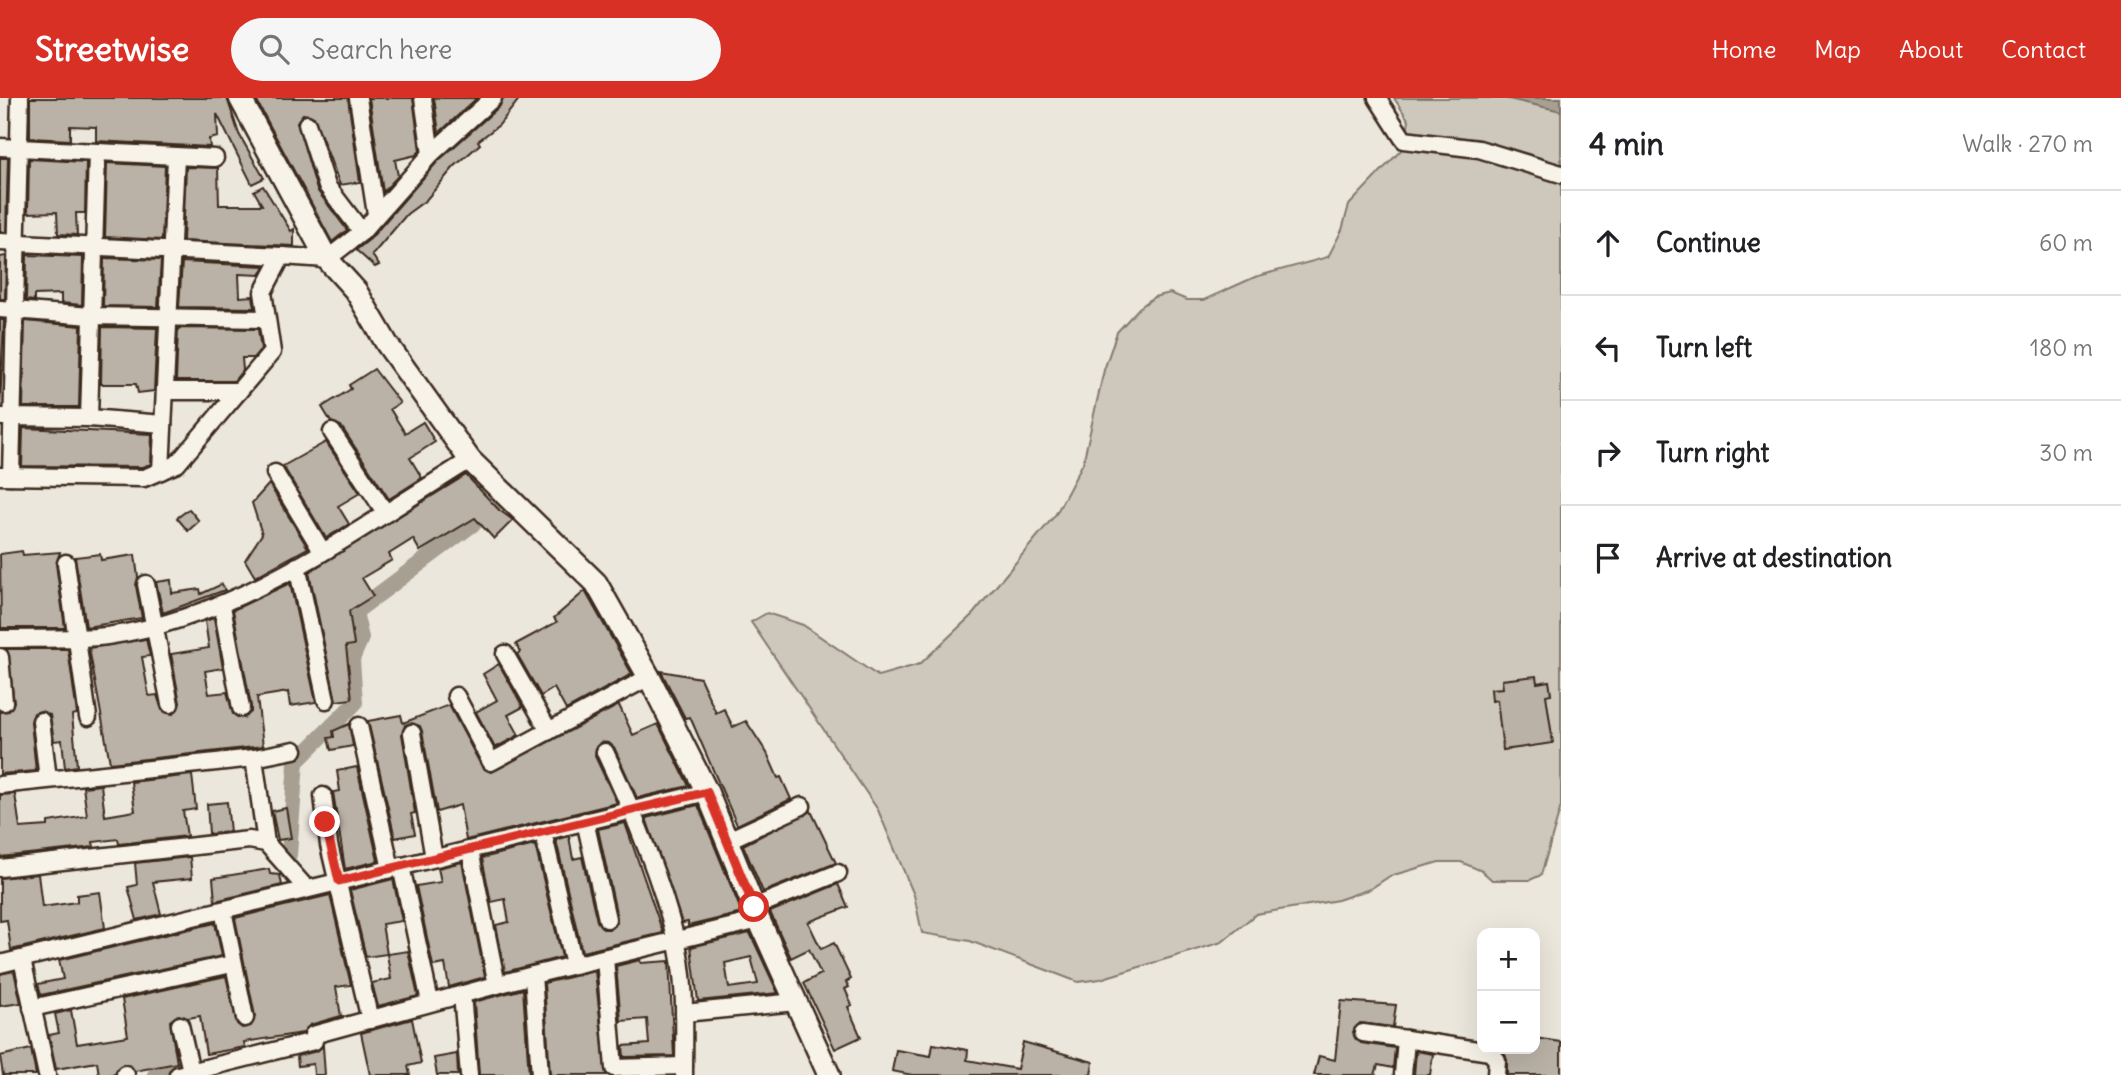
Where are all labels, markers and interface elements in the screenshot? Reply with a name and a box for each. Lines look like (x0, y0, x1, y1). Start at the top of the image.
search box (231, 18, 721, 81)
text: Streetwise (35, 28, 189, 70)
icon: search (255, 30, 293, 68)
text: Search here (311, 33, 452, 66)
text: Home (1712, 34, 1776, 64)
text: Map (1814, 34, 1861, 64)
text: About (1899, 34, 1963, 64)
text: Contact (2001, 34, 2086, 64)
text: 4 min (1589, 125, 1664, 163)
text: Walk · 270 m (1962, 129, 2093, 158)
icon: ahead (1589, 224, 1627, 262)
text: Continue (1656, 226, 1761, 259)
text: 60 m (2039, 228, 2093, 257)
icon: left (1589, 329, 1627, 367)
text: Turn left (1656, 331, 1752, 364)
text: 180 m (2030, 333, 2093, 362)
icon: right (1589, 434, 1627, 472)
text: Turn right (1656, 436, 1769, 469)
text: 30 m (2039, 438, 2093, 467)
icon: arrive (1589, 539, 1627, 577)
text: Arrive at destination (1656, 541, 1892, 574)
route end (309, 806, 340, 837)
route start (738, 891, 769, 922)
map controls (1477, 928, 1540, 1054)
button: + (1477, 928, 1540, 991)
button: − (1477, 991, 1540, 1054)

